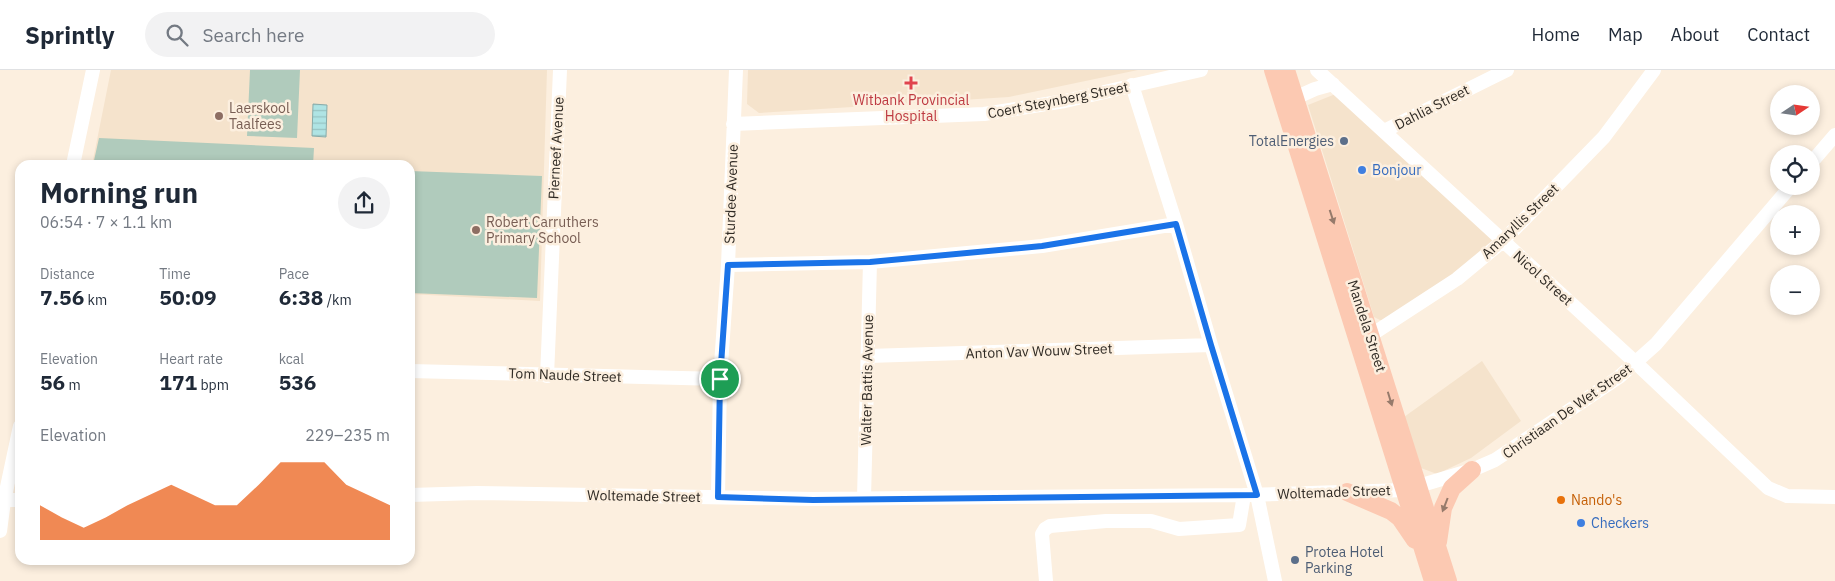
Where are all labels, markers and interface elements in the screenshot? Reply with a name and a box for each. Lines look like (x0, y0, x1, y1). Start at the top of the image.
search box (145, 12, 495, 57)
text: Sprintly (25, 19, 115, 51)
icon: search (163, 21, 191, 49)
text: Search here (203, 23, 304, 47)
text: Home (1532, 23, 1580, 46)
text: Map (1608, 23, 1643, 46)
text: About (1671, 23, 1719, 46)
text: Contact (1747, 23, 1810, 46)
marker: Witbank Provincial Hospital (904, 76, 918, 90)
street label: Coert Steynberg Street (986, 78, 1130, 122)
street label: Dahlia Street (1392, 80, 1472, 133)
north arrow (1770, 85, 1820, 135)
map controls (1770, 85, 1820, 315)
place label: Witbank Provincial Hospital (853, 91, 969, 125)
street label: Pierneef Avenue (544, 96, 568, 200)
place label: Laerskool Taalfees (229, 99, 290, 133)
marker: Laerskool Taalfees (213, 110, 225, 122)
place label: TotalEnergies (1249, 132, 1334, 150)
marker: TotalEnergies (1338, 135, 1350, 147)
street label: Sturdee Avenue (720, 144, 742, 244)
button: locate (1770, 145, 1820, 195)
place label: Bonjour (1372, 161, 1421, 179)
marker: Bonjour (1356, 164, 1368, 176)
text: Morning run (40, 174, 198, 211)
button: share (338, 177, 390, 229)
street label: Amaryllis Street (1478, 180, 1562, 262)
button: + (1770, 205, 1820, 255)
one-way arrow (1329, 209, 1336, 224)
text: 06:54 · 7 × 1.1 km (40, 212, 172, 232)
place label: Robert Carruthers Primary School (486, 213, 599, 247)
marker: Robert Carruthers Primary School (470, 224, 482, 236)
street label: Nicol Street (1510, 247, 1576, 309)
text: Distance (40, 265, 95, 283)
text: Time (159, 265, 191, 283)
text: Pace (279, 265, 309, 283)
button: − (1770, 265, 1820, 315)
street label: Mandela Street (1344, 278, 1390, 374)
text: 7.56 (40, 283, 84, 311)
text: 50:09 (159, 283, 217, 311)
text: 6:38 (279, 283, 323, 311)
text: km (84, 291, 107, 309)
text: /km (323, 291, 352, 309)
street label: Walter Battis Avenue (857, 314, 877, 446)
street label: Anton Vav Wouw Street (965, 339, 1113, 363)
text: Elevation (40, 350, 98, 368)
text: Heart rate (159, 350, 223, 368)
text: kcal (279, 350, 304, 368)
pin (699, 358, 741, 400)
street label: Christiaan De Wet Street (1499, 360, 1635, 462)
street label: Tom Naude Street (508, 364, 622, 386)
icon: arrive (706, 365, 734, 393)
text: 56 (40, 368, 65, 396)
text: 171 (159, 368, 197, 396)
text: 536 (279, 368, 316, 396)
text: m (65, 376, 81, 394)
text: bpm (197, 376, 229, 394)
one-way arrow (1387, 391, 1395, 406)
text: Elevation (40, 425, 106, 445)
text: 229–235 m (305, 425, 390, 445)
street label: Woltemade Street (1277, 481, 1391, 503)
street label: Woltemade Street (587, 486, 701, 506)
place label: Nando's (1571, 491, 1622, 509)
marker: Nando's (1555, 494, 1567, 506)
one-way arrow (1441, 498, 1448, 513)
place label: Checkers (1591, 514, 1649, 532)
marker: Checkers (1575, 517, 1587, 529)
place label: Protea Hotel Parking (1305, 543, 1384, 577)
marker: Protea Hotel Parking (1289, 554, 1301, 566)

